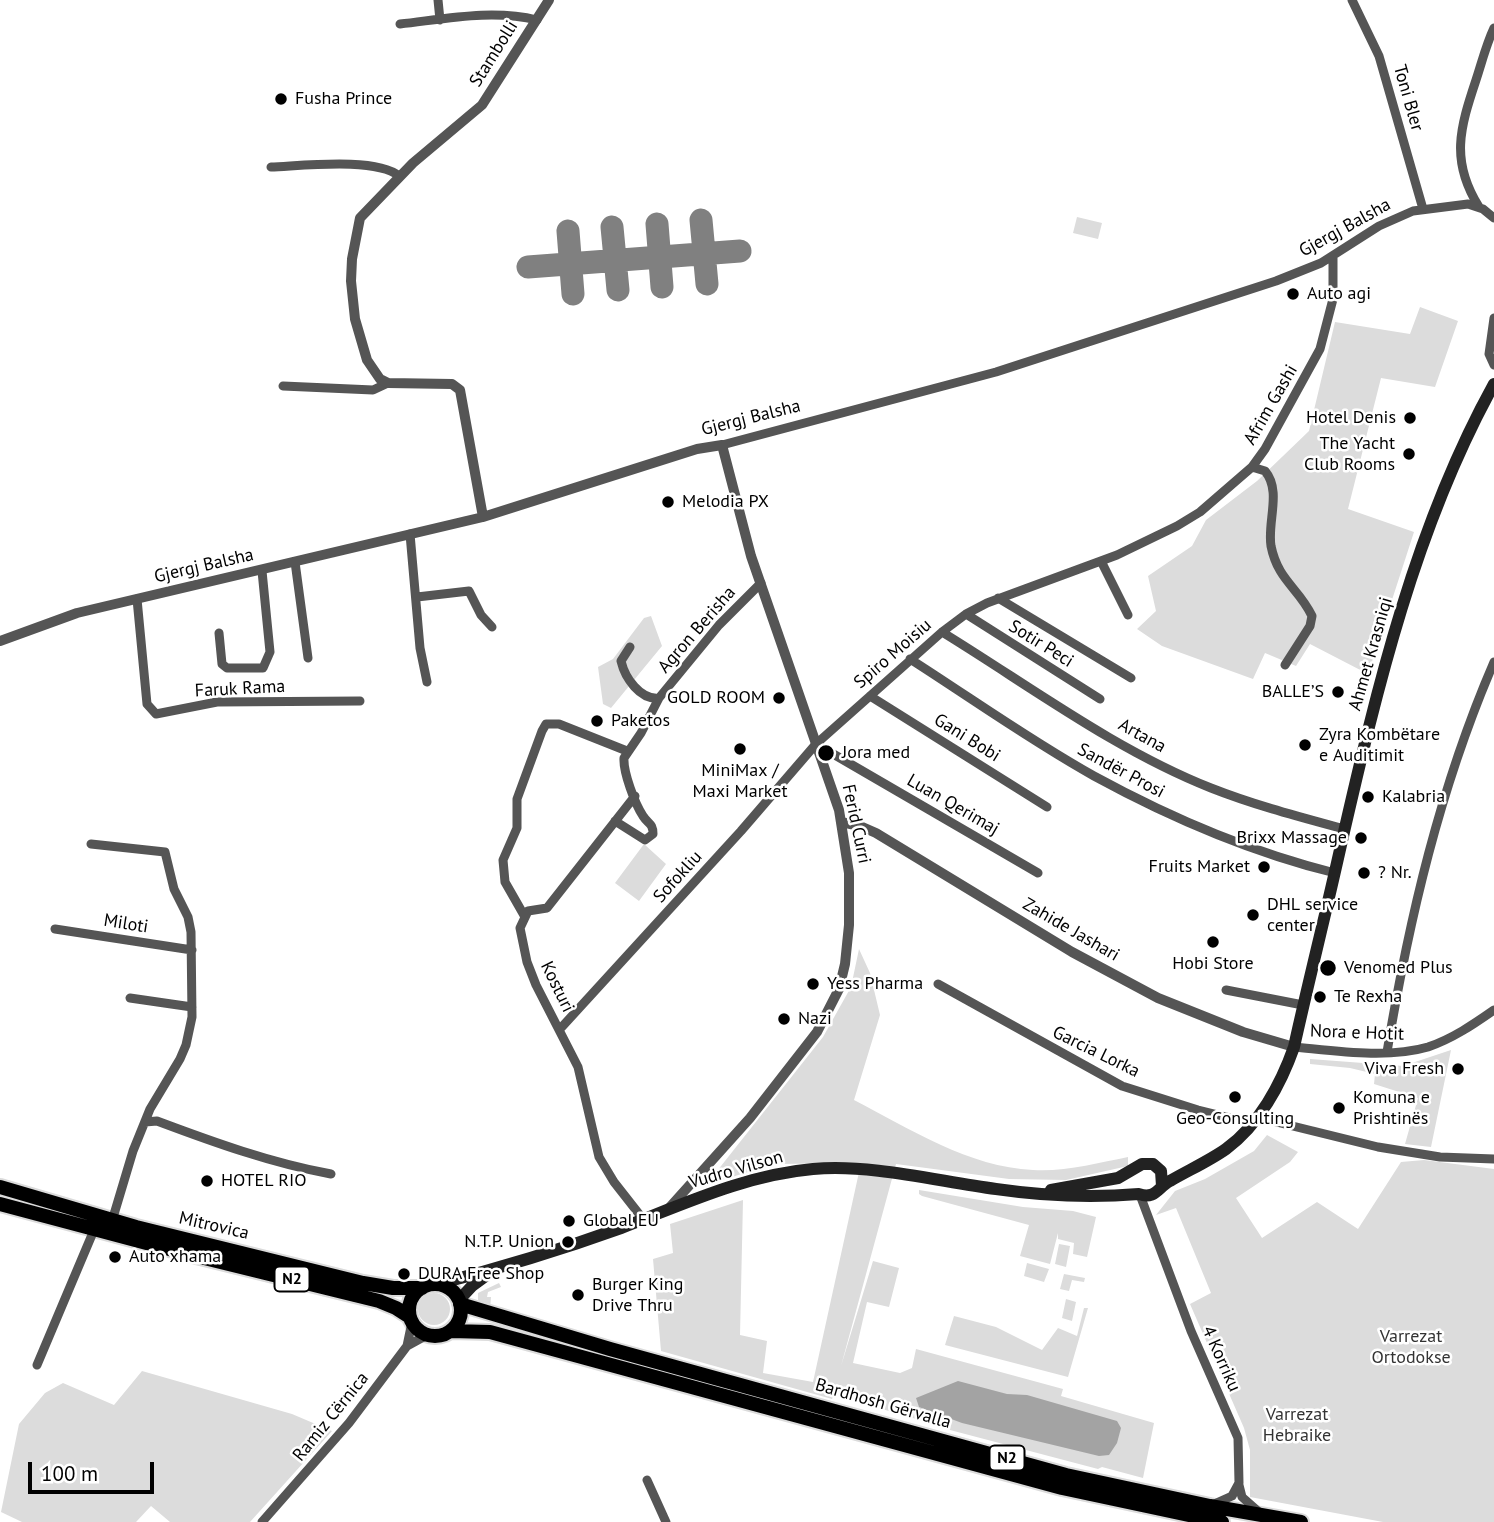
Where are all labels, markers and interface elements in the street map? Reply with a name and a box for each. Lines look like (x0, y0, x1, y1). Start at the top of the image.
street label: Stambolli (465, 17, 523, 91)
street label: Toni Bler (1388, 62, 1428, 134)
place label: Fusha Prince (295, 88, 392, 110)
marker: Fusha Prince (273, 91, 289, 107)
street label: Gjergj Balsha (1295, 194, 1395, 262)
place label: Auto agi (1307, 283, 1371, 305)
marker: Auto agi (1285, 286, 1301, 302)
street label: Afrim Gashi (1239, 361, 1303, 449)
street label: Gjergj Balsha (699, 395, 803, 441)
place label: Hotel Denis (1306, 407, 1396, 429)
marker: Hotel Denis (1402, 410, 1418, 426)
place label: The Yacht Club Rooms (1304, 433, 1395, 476)
marker: The Yacht Club Rooms (1401, 446, 1417, 462)
place label: Melodia PX (682, 491, 769, 513)
marker: Melodia PX (660, 494, 676, 510)
street label: Gjergj Balsha (152, 544, 256, 588)
street label: Agron Berisha (654, 582, 740, 678)
street label: Ahmet Krasniqi (1344, 595, 1398, 713)
street label: Spiro Moisiu (850, 615, 936, 693)
street label: Sotir Peci (1005, 616, 1077, 672)
street label: Faruk Rama (194, 676, 286, 702)
place label: BALLE’S (1262, 681, 1324, 703)
marker: BALLE’S (1330, 684, 1346, 700)
place label: GOLD ROOM (667, 687, 765, 709)
marker: GOLD ROOM (771, 690, 787, 706)
street label: Gani Bobi (930, 709, 1004, 767)
place label: Paketos (611, 710, 670, 732)
marker: Paketos (589, 713, 605, 729)
street label: Artana (1114, 714, 1170, 758)
place label: Zyra Kombëtare e Auditimit (1319, 724, 1440, 766)
marker: Zyra Kombëtare e Auditimit (1297, 737, 1313, 753)
street label: Sandër Prosi (1074, 739, 1168, 803)
marker: MiniMax / Maxi Market (732, 741, 748, 757)
place label: Jora med (842, 742, 910, 764)
marker: Jora med (816, 743, 836, 763)
place label: MiniMax / Maxi Market (692, 760, 788, 802)
street label: Luan Qerimaj (903, 770, 1003, 840)
street label: Ferid Curri (837, 782, 875, 866)
place label: Kalabria (1382, 786, 1445, 808)
marker: Kalabria (1360, 789, 1376, 805)
place label: Brixx Massage (1236, 827, 1347, 849)
marker: Brixx Massage (1353, 830, 1369, 846)
street label: Sofokliu (649, 847, 707, 907)
place label: Fruits Market (1149, 856, 1250, 878)
marker: Fruits Market (1256, 859, 1272, 875)
place label: ? Nr. (1378, 862, 1412, 884)
marker: ? Nr. (1356, 865, 1372, 881)
street label: Zahide Jashari (1019, 894, 1123, 966)
place label: DHL service center (1267, 894, 1358, 936)
marker: DHL service center (1245, 907, 1261, 923)
street label: Miloti (102, 910, 150, 938)
marker: Hobi Store (1205, 934, 1221, 950)
place label: Hobi Store (1172, 953, 1254, 975)
place label: Venomed Plus (1344, 957, 1453, 979)
street label: Kosturi (535, 958, 579, 1016)
marker: Venomed Plus (1318, 958, 1338, 978)
place label: Yess Pharma (827, 973, 923, 995)
marker: Yess Pharma (805, 976, 821, 992)
place label: Te Rexha (1334, 986, 1402, 1008)
marker: Te Rexha (1312, 989, 1328, 1005)
place label: Nazi (798, 1008, 832, 1030)
marker: Nazi (776, 1011, 792, 1027)
street label: Nora e Hotit (1309, 1021, 1405, 1045)
street label: Garcia Lorka (1049, 1022, 1143, 1082)
place label: Viva Fresh (1365, 1058, 1444, 1080)
marker: Viva Fresh (1450, 1061, 1466, 1077)
place label: Komuna e Prishtinës (1353, 1087, 1430, 1130)
marker: Geo-Consulting (1227, 1089, 1243, 1105)
marker: Komuna e Prishtinës (1331, 1100, 1347, 1116)
place label: Geo-Consulting (1176, 1108, 1294, 1130)
street label: Vudro Vilson (687, 1146, 785, 1194)
place label: HOTEL RIO (221, 1170, 307, 1192)
marker: HOTEL RIO (199, 1173, 215, 1189)
street label: Mitrovica (177, 1207, 251, 1245)
place label: Global EU (583, 1210, 659, 1232)
marker: Global EU (561, 1213, 577, 1229)
place label: N.T.P. Union (464, 1231, 554, 1253)
marker: N.T.P. Union (560, 1234, 576, 1250)
place label: Auto xhama (129, 1246, 221, 1268)
marker: Auto xhama (107, 1249, 123, 1265)
place label: DURA Free Shop (418, 1263, 544, 1285)
road number: N2 (274, 1266, 310, 1292)
marker: DURA Free Shop (396, 1266, 412, 1282)
place label: Burger King Drive Thru (592, 1274, 683, 1316)
marker: Burger King Drive Thru (570, 1287, 586, 1303)
street label: 4 Korriku (1197, 1323, 1245, 1395)
park label: Varrezat Ortodokse (1371, 1326, 1451, 1368)
street label: Ramiz Cërnica (289, 1368, 373, 1466)
street label: Bardhosh Gërvalla (813, 1374, 953, 1434)
park label: Varrezat Hebraike (1263, 1404, 1331, 1446)
road number: N2 (990, 1446, 1024, 1470)
scale bar (32, 1448, 158, 1492)
text: 100 m (41, 1460, 98, 1487)

